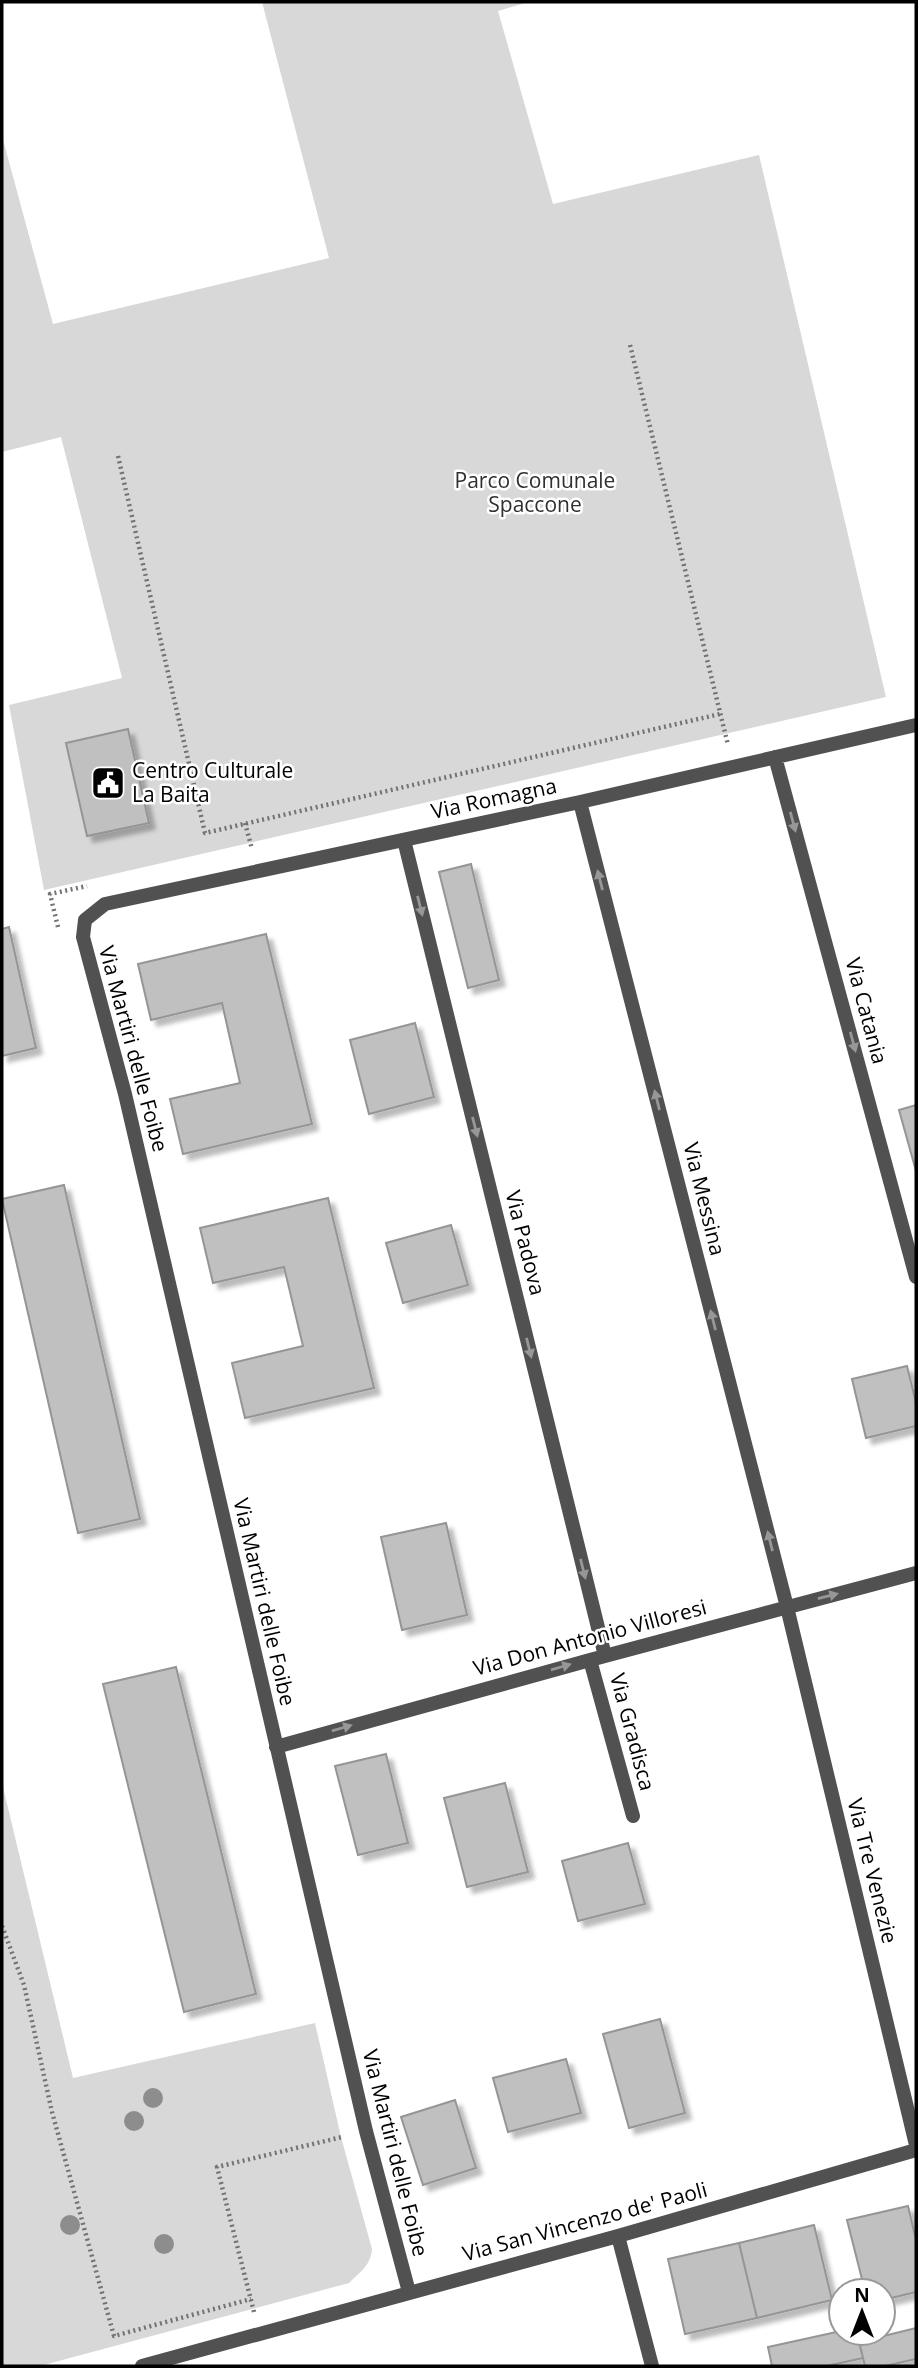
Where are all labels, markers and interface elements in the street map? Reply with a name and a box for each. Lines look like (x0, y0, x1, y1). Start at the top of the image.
park label: Parco Comunale Spaccone (455, 466, 615, 518)
place label: Centro Culturale La Baita (132, 756, 293, 808)
public building icon: Centro Culturale La Baita (89, 764, 127, 802)
street label: Via Romagna (428, 771, 559, 825)
one-way arrow (788, 812, 799, 834)
one-way arrow (594, 868, 605, 890)
one-way arrow (415, 895, 426, 917)
street label: Via Martiri delle Foibe (93, 943, 175, 1155)
street label: Via Catania (839, 955, 895, 1067)
one-way arrow (848, 1032, 858, 1053)
one-way arrow (651, 1089, 662, 1111)
one-way arrow (469, 1116, 480, 1138)
street label: Via Messina (677, 1139, 733, 1258)
street label: Via Padova (499, 1188, 552, 1298)
one-way arrow (707, 1309, 718, 1331)
one-way arrow (524, 1337, 535, 1359)
street label: Via Martiri delle Foibe (227, 1495, 302, 1708)
one-way arrow (764, 1529, 775, 1551)
one-way arrow (578, 1558, 589, 1580)
one-way arrow (817, 1590, 839, 1601)
street label: Via Don Antonio Villoresi (470, 1592, 709, 1682)
one-way arrow (551, 1662, 572, 1672)
street label: Via Gradisca (604, 1670, 662, 1793)
one-way arrow (332, 1723, 353, 1733)
street label: Via Tre Venezie (841, 1795, 904, 1946)
street label: Via Martiri delle Foibe (357, 2046, 435, 2259)
street label: Via San Vincenzo de' Paoli (459, 2175, 710, 2267)
north arrow (827, 2277, 897, 2347)
text: N (854, 2282, 870, 2308)

